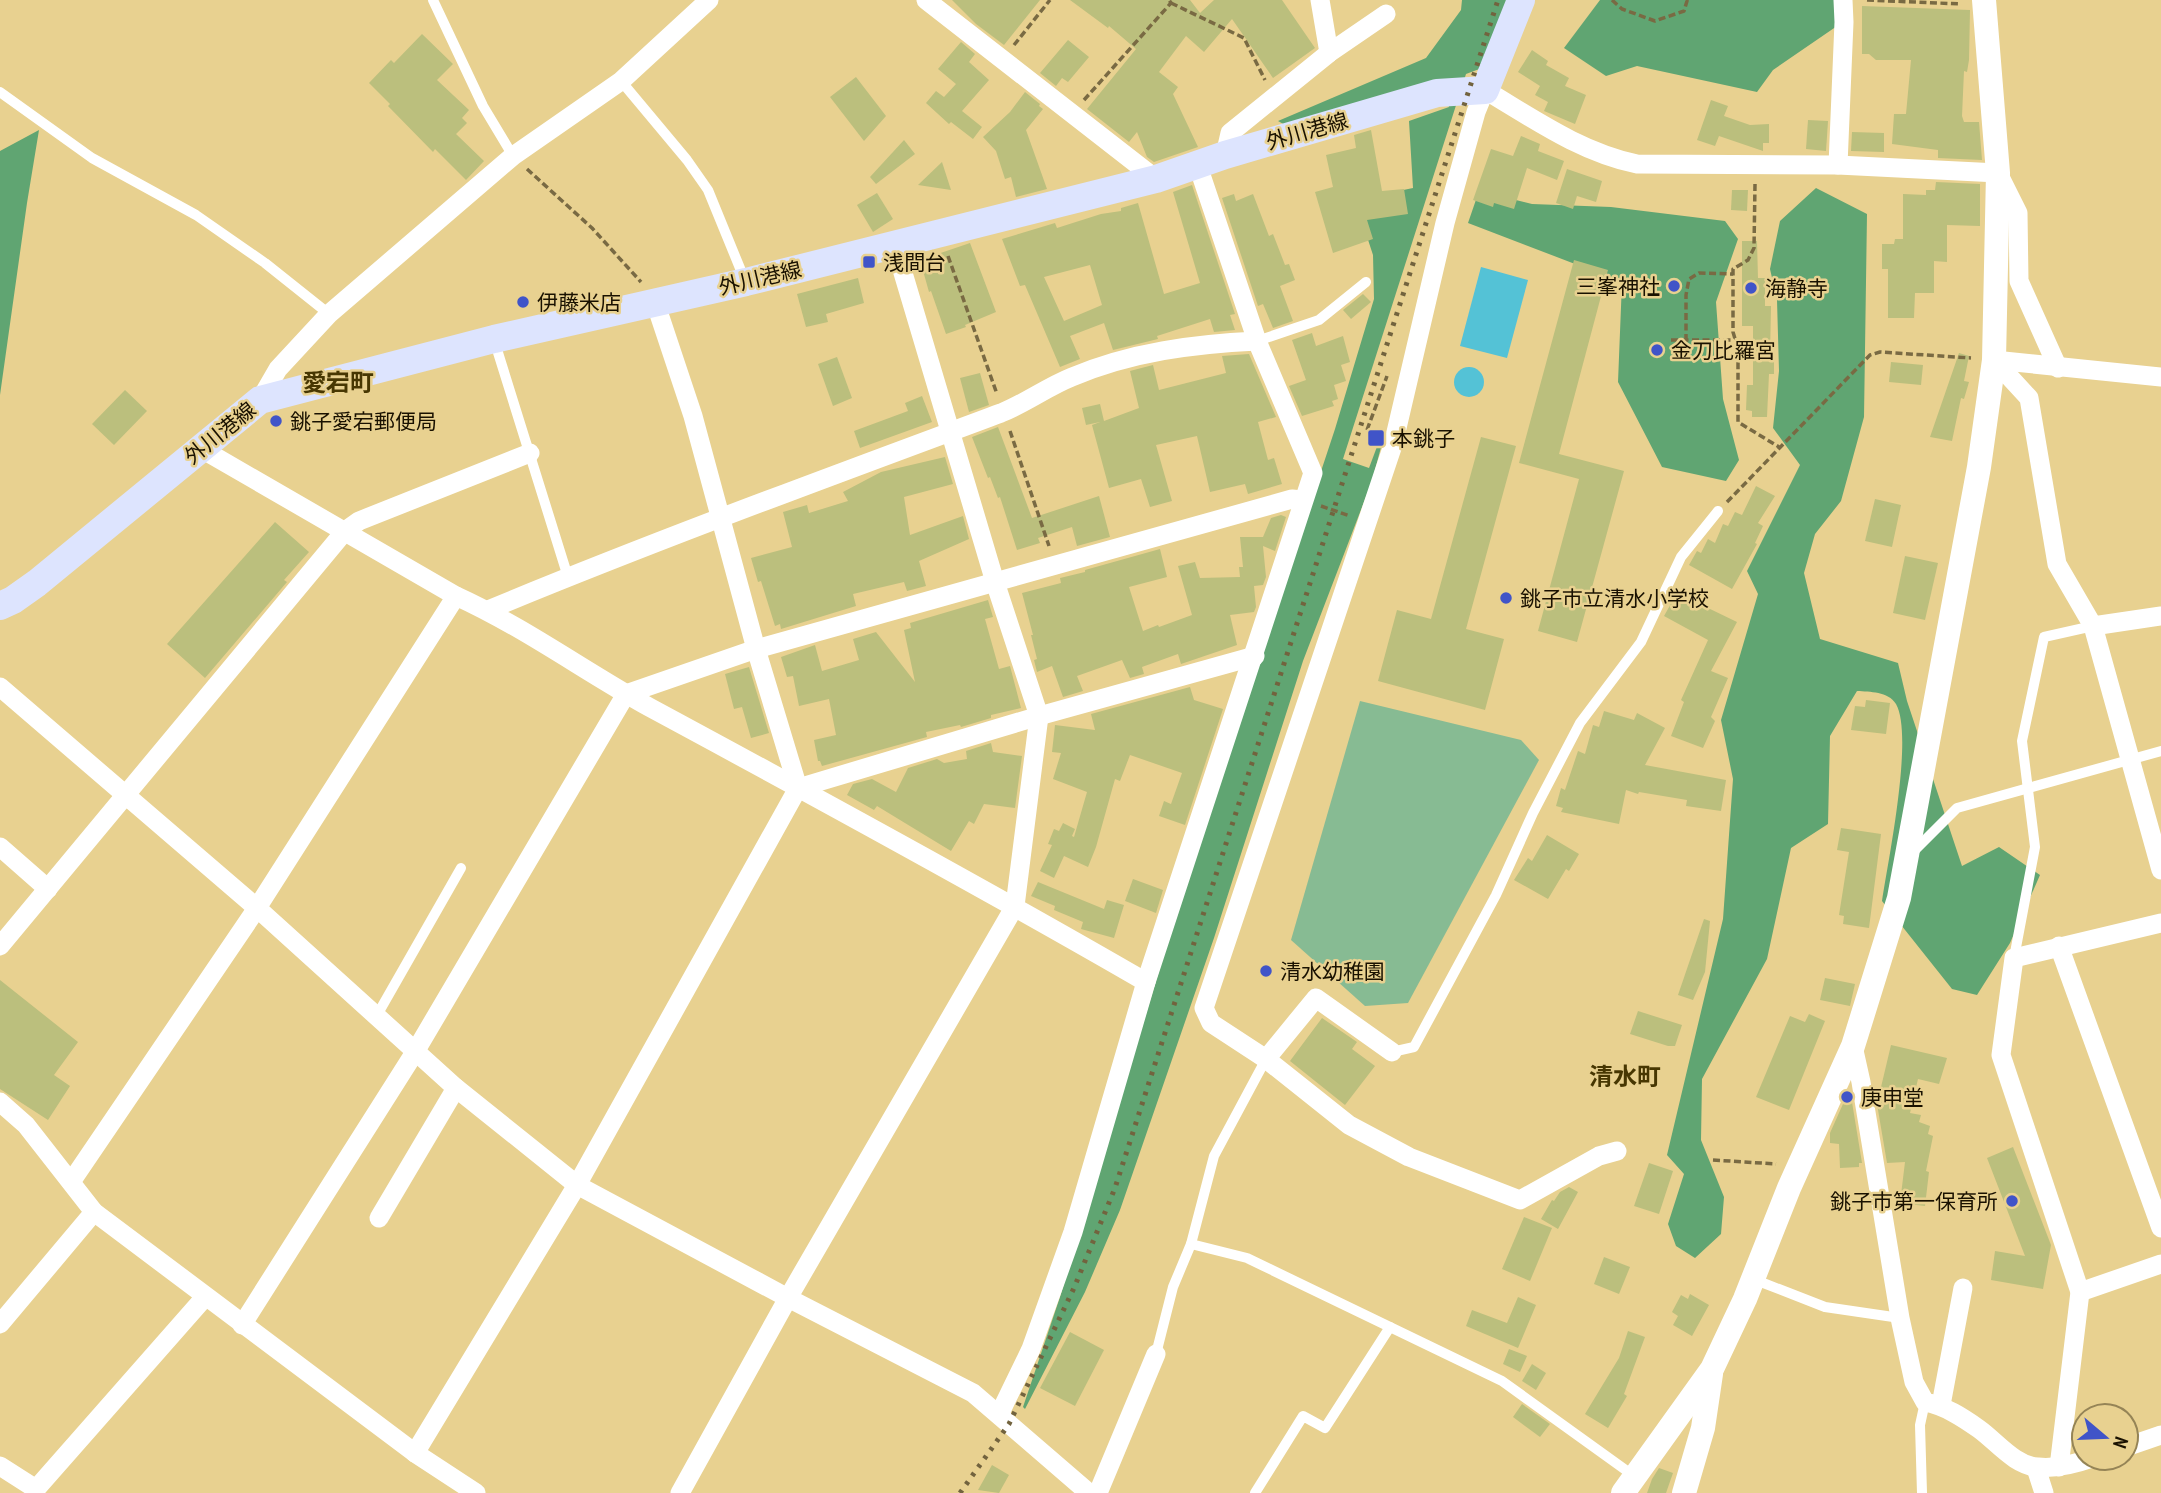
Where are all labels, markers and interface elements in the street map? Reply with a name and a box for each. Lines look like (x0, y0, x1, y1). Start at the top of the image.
street label: 外川港線 (1263, 106, 1351, 156)
place label: 浅間台 (883, 249, 946, 276)
marker: 浅間台 (861, 254, 877, 270)
street label: 外川港線 (716, 255, 804, 301)
place label: 三峯神社 (1576, 273, 1660, 300)
place label: 海静寺 (1765, 275, 1828, 302)
marker: 三峯神社 (1666, 278, 1682, 294)
marker: 海静寺 (1743, 280, 1759, 296)
place label: 伊藤米店 (537, 289, 621, 316)
marker: 伊藤米店 (515, 294, 531, 310)
place label: 金刀比羅宮 (1671, 337, 1776, 364)
marker: 金刀比羅宮 (1649, 342, 1665, 358)
district label: 愛宕町 (302, 367, 374, 398)
street label: 外川港線 (179, 396, 261, 470)
place label: 銚子愛宕郵便局 (290, 408, 437, 435)
marker: 銚子愛宕郵便局 (268, 413, 284, 429)
place label: 本銚子 (1392, 425, 1455, 452)
marker: 本銚子 (1366, 428, 1386, 448)
place label: 銚子市立清水小学校 (1520, 585, 1709, 612)
marker: 銚子市立清水小学校 (1498, 590, 1514, 606)
place label: 清水幼稚園 (1280, 958, 1385, 985)
marker: 清水幼稚園 (1258, 963, 1274, 979)
district label: 清水町 (1589, 1061, 1661, 1092)
place label: 庚申堂 (1861, 1084, 1924, 1111)
marker: 庚申堂 (1839, 1089, 1855, 1105)
place label: 銚子市第一保育所 (1830, 1188, 1998, 1215)
marker: 銚子市第一保育所 (2004, 1193, 2020, 1209)
north arrow (2070, 1402, 2140, 1472)
text: N (2108, 1434, 2134, 1451)

